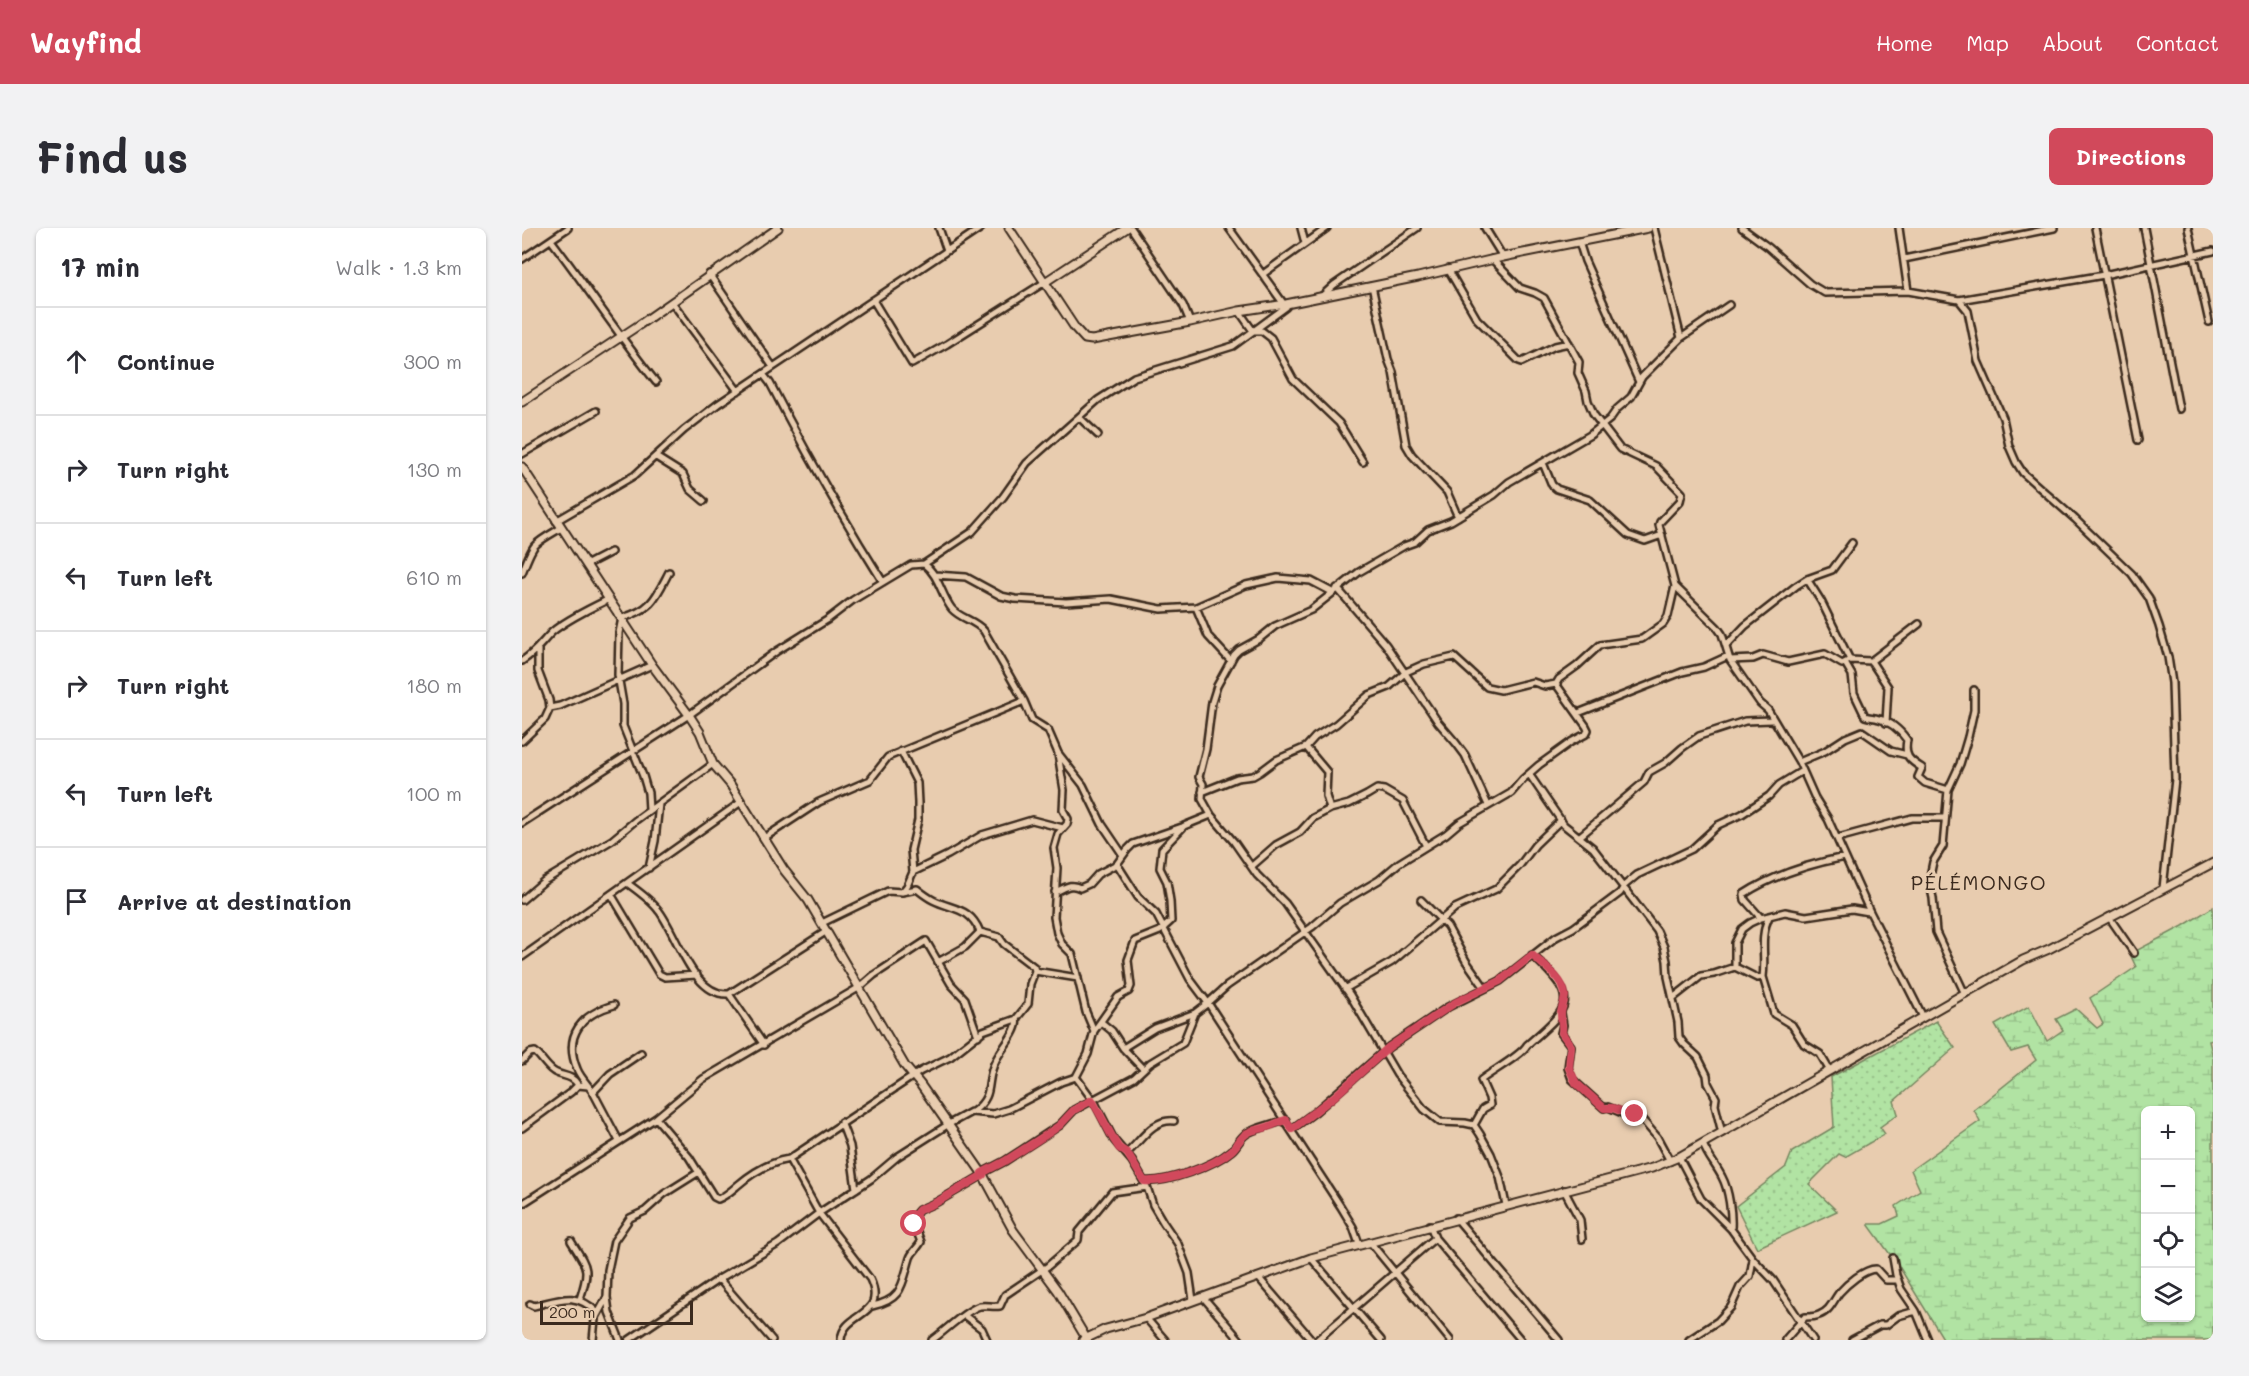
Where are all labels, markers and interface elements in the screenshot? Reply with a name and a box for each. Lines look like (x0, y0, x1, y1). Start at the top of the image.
text: Wayfind (30, 24, 141, 60)
text: Home (1876, 29, 1933, 56)
text: Map (1966, 29, 2009, 56)
text: About (2042, 29, 2103, 56)
text: Contact (2136, 29, 2219, 56)
button: Directions (2049, 128, 2213, 185)
text: Find us (36, 129, 188, 184)
text: 17 min (60, 250, 140, 284)
text: Walk · 1.3 km (335, 254, 462, 280)
icon: ahead (60, 345, 93, 378)
text: Continue (117, 347, 215, 376)
text: 300 m (403, 348, 462, 374)
icon: right (60, 453, 93, 486)
text: Turn right (117, 455, 229, 484)
text: 130 m (407, 456, 462, 482)
icon: left (60, 561, 93, 594)
text: Turn left (117, 563, 213, 592)
text: 610 m (406, 564, 462, 590)
icon: right (60, 669, 93, 702)
text: Turn right (117, 671, 229, 700)
text: 180 m (406, 672, 462, 698)
icon: left (60, 777, 93, 810)
text: Turn left (117, 779, 213, 808)
text: 100 m (406, 780, 462, 806)
district label: PÉLÉMONGO (1911, 869, 2047, 895)
icon: arrive (60, 885, 93, 918)
text: Arrive at destination (117, 887, 352, 916)
route end (1621, 1100, 1647, 1126)
map controls (2141, 1106, 2195, 1322)
button: + (2141, 1106, 2195, 1160)
button: − (2141, 1160, 2195, 1214)
route start (900, 1210, 926, 1236)
button: locate (2141, 1214, 2195, 1268)
button: layers (2141, 1268, 2195, 1322)
scale bar (540, 1298, 693, 1326)
text: 200 m (549, 1301, 596, 1322)

